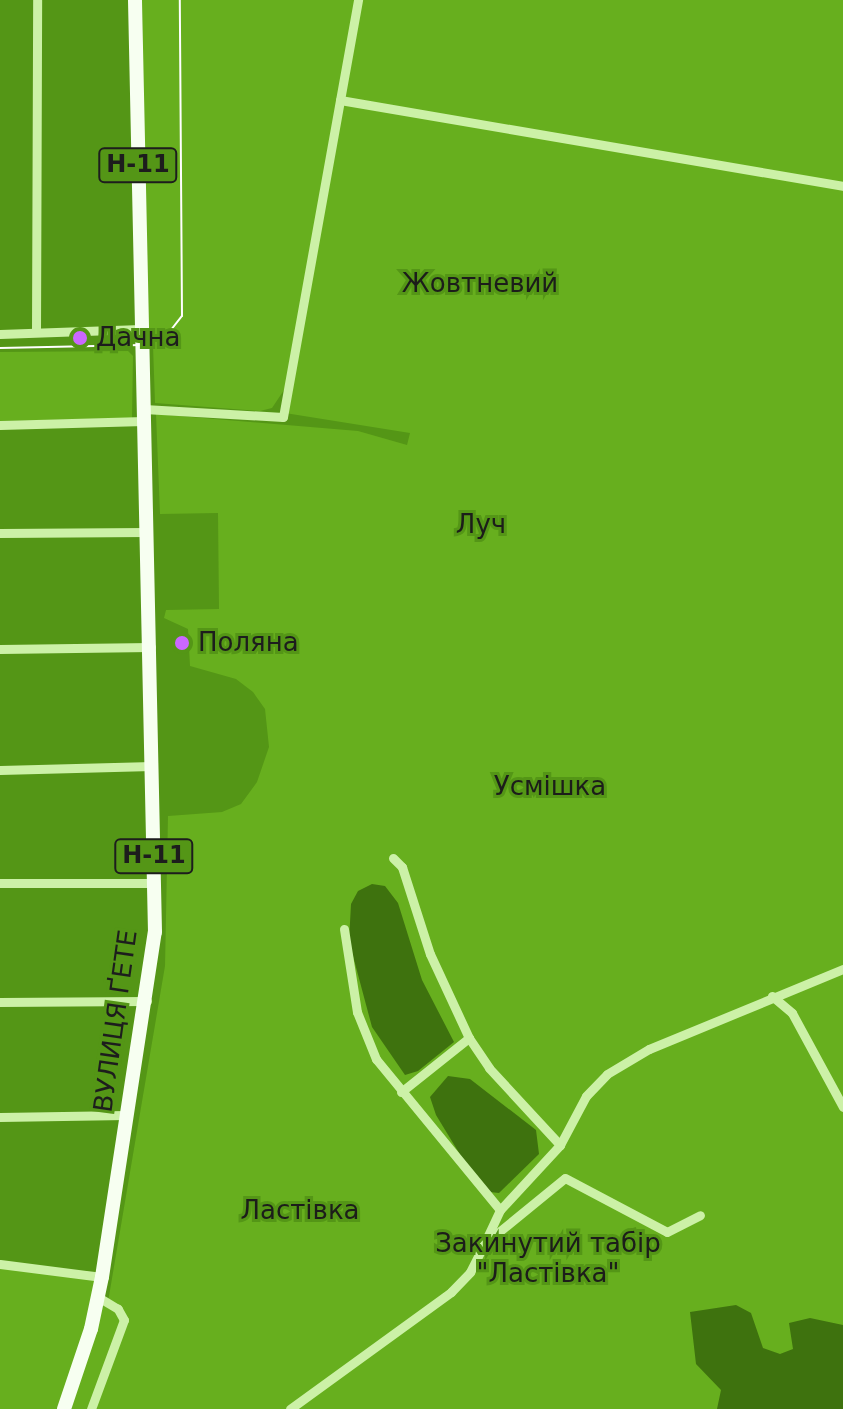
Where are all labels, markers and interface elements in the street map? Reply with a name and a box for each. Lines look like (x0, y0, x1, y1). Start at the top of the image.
road number: Н-11 (98, 145, 178, 185)
park label: Жовтневий (402, 268, 558, 300)
place label: Дачна (96, 322, 181, 354)
marker: Дачна (71, 329, 89, 347)
park label: Луч (456, 509, 506, 541)
place label: Поляна (198, 627, 299, 659)
marker: Поляна (173, 634, 191, 652)
park label: Усмішка (494, 771, 606, 803)
road number: Н-11 (114, 836, 194, 876)
street label: ВУЛИЦЯ ҐЕТЕ (88, 928, 144, 1114)
park label: Ластівка (240, 1195, 360, 1227)
park label: Закинутий табір "Ластівка" (435, 1228, 661, 1290)

